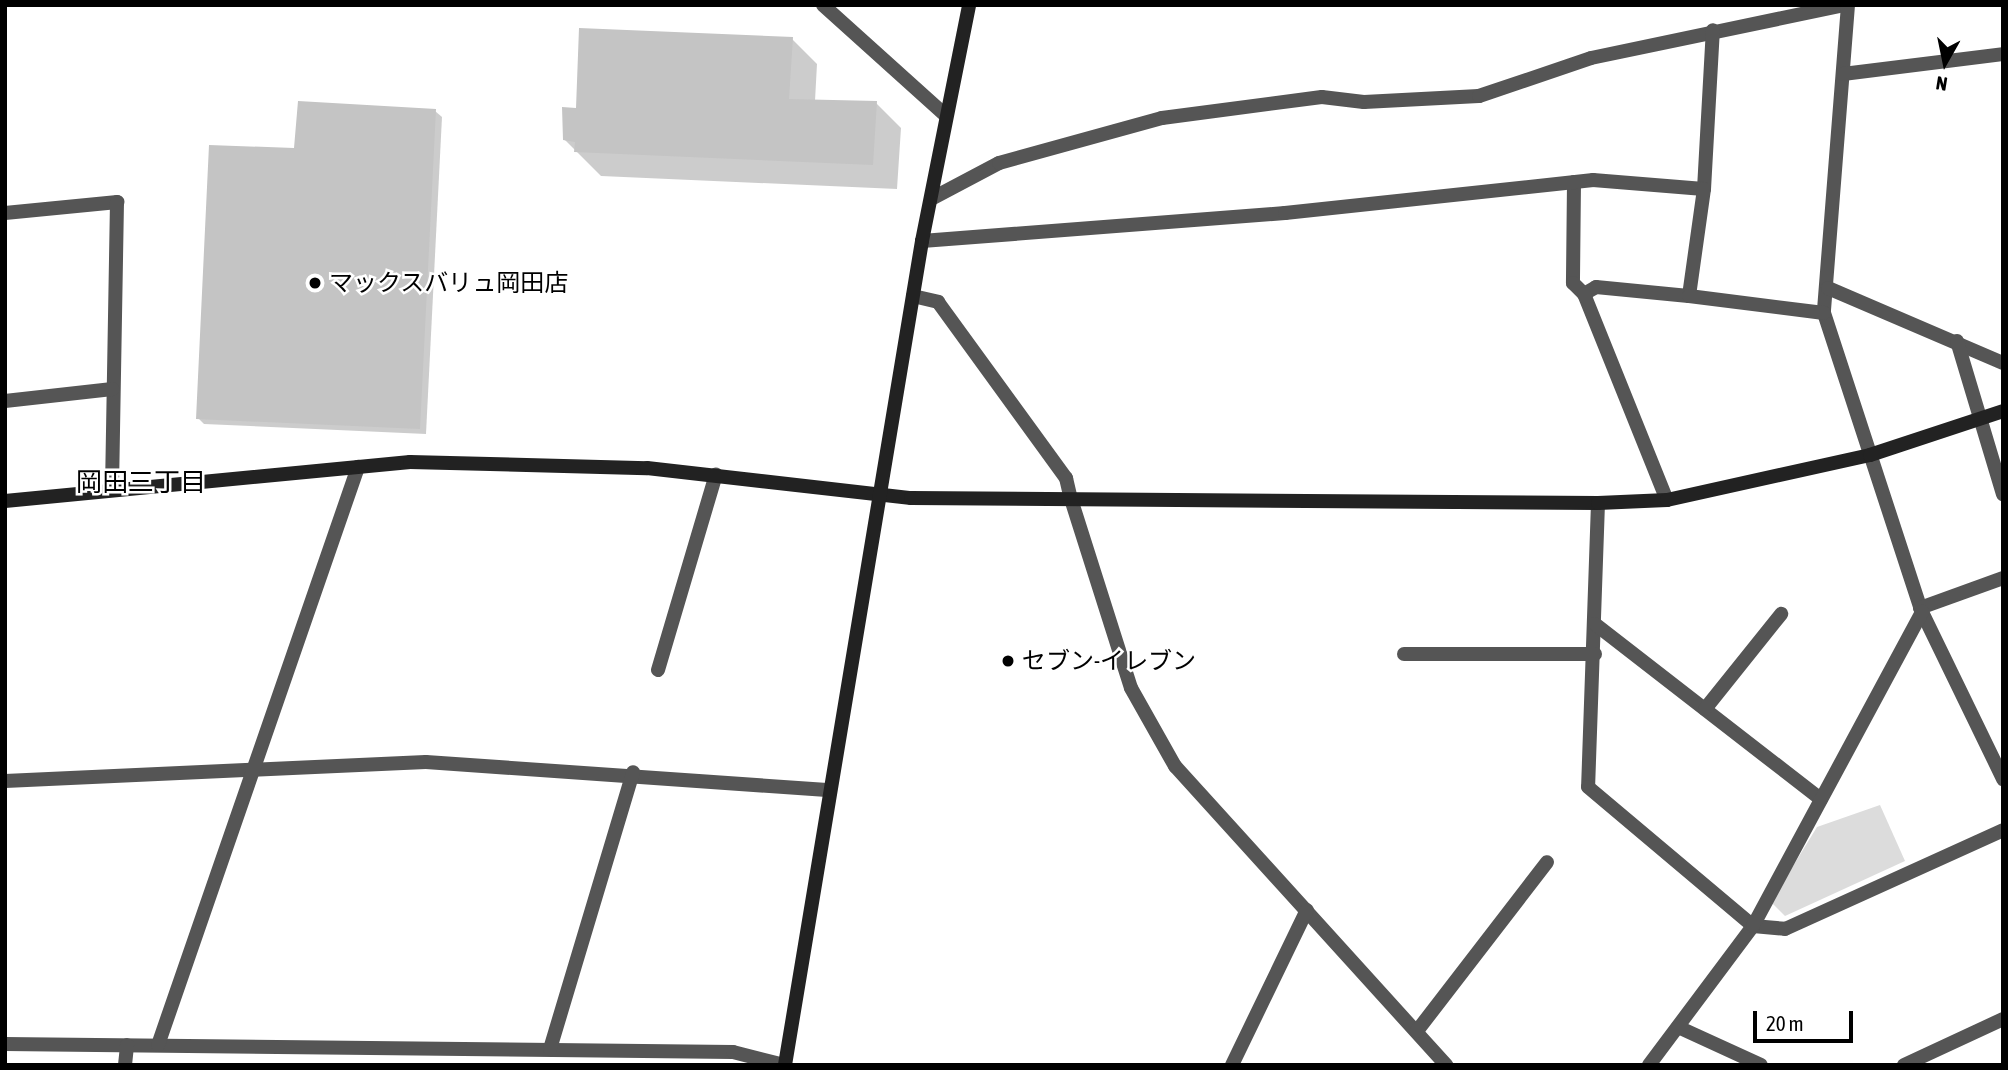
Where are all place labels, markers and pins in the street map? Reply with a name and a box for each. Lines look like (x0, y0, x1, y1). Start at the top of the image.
place label: マックスバリュ岡田店 (329, 269, 569, 297)
marker: マックスバリュ岡田店 (307, 275, 323, 291)
place label: セブン-イレブン (1022, 647, 1196, 675)
marker: セブン-イレブン (1000, 653, 1016, 669)

